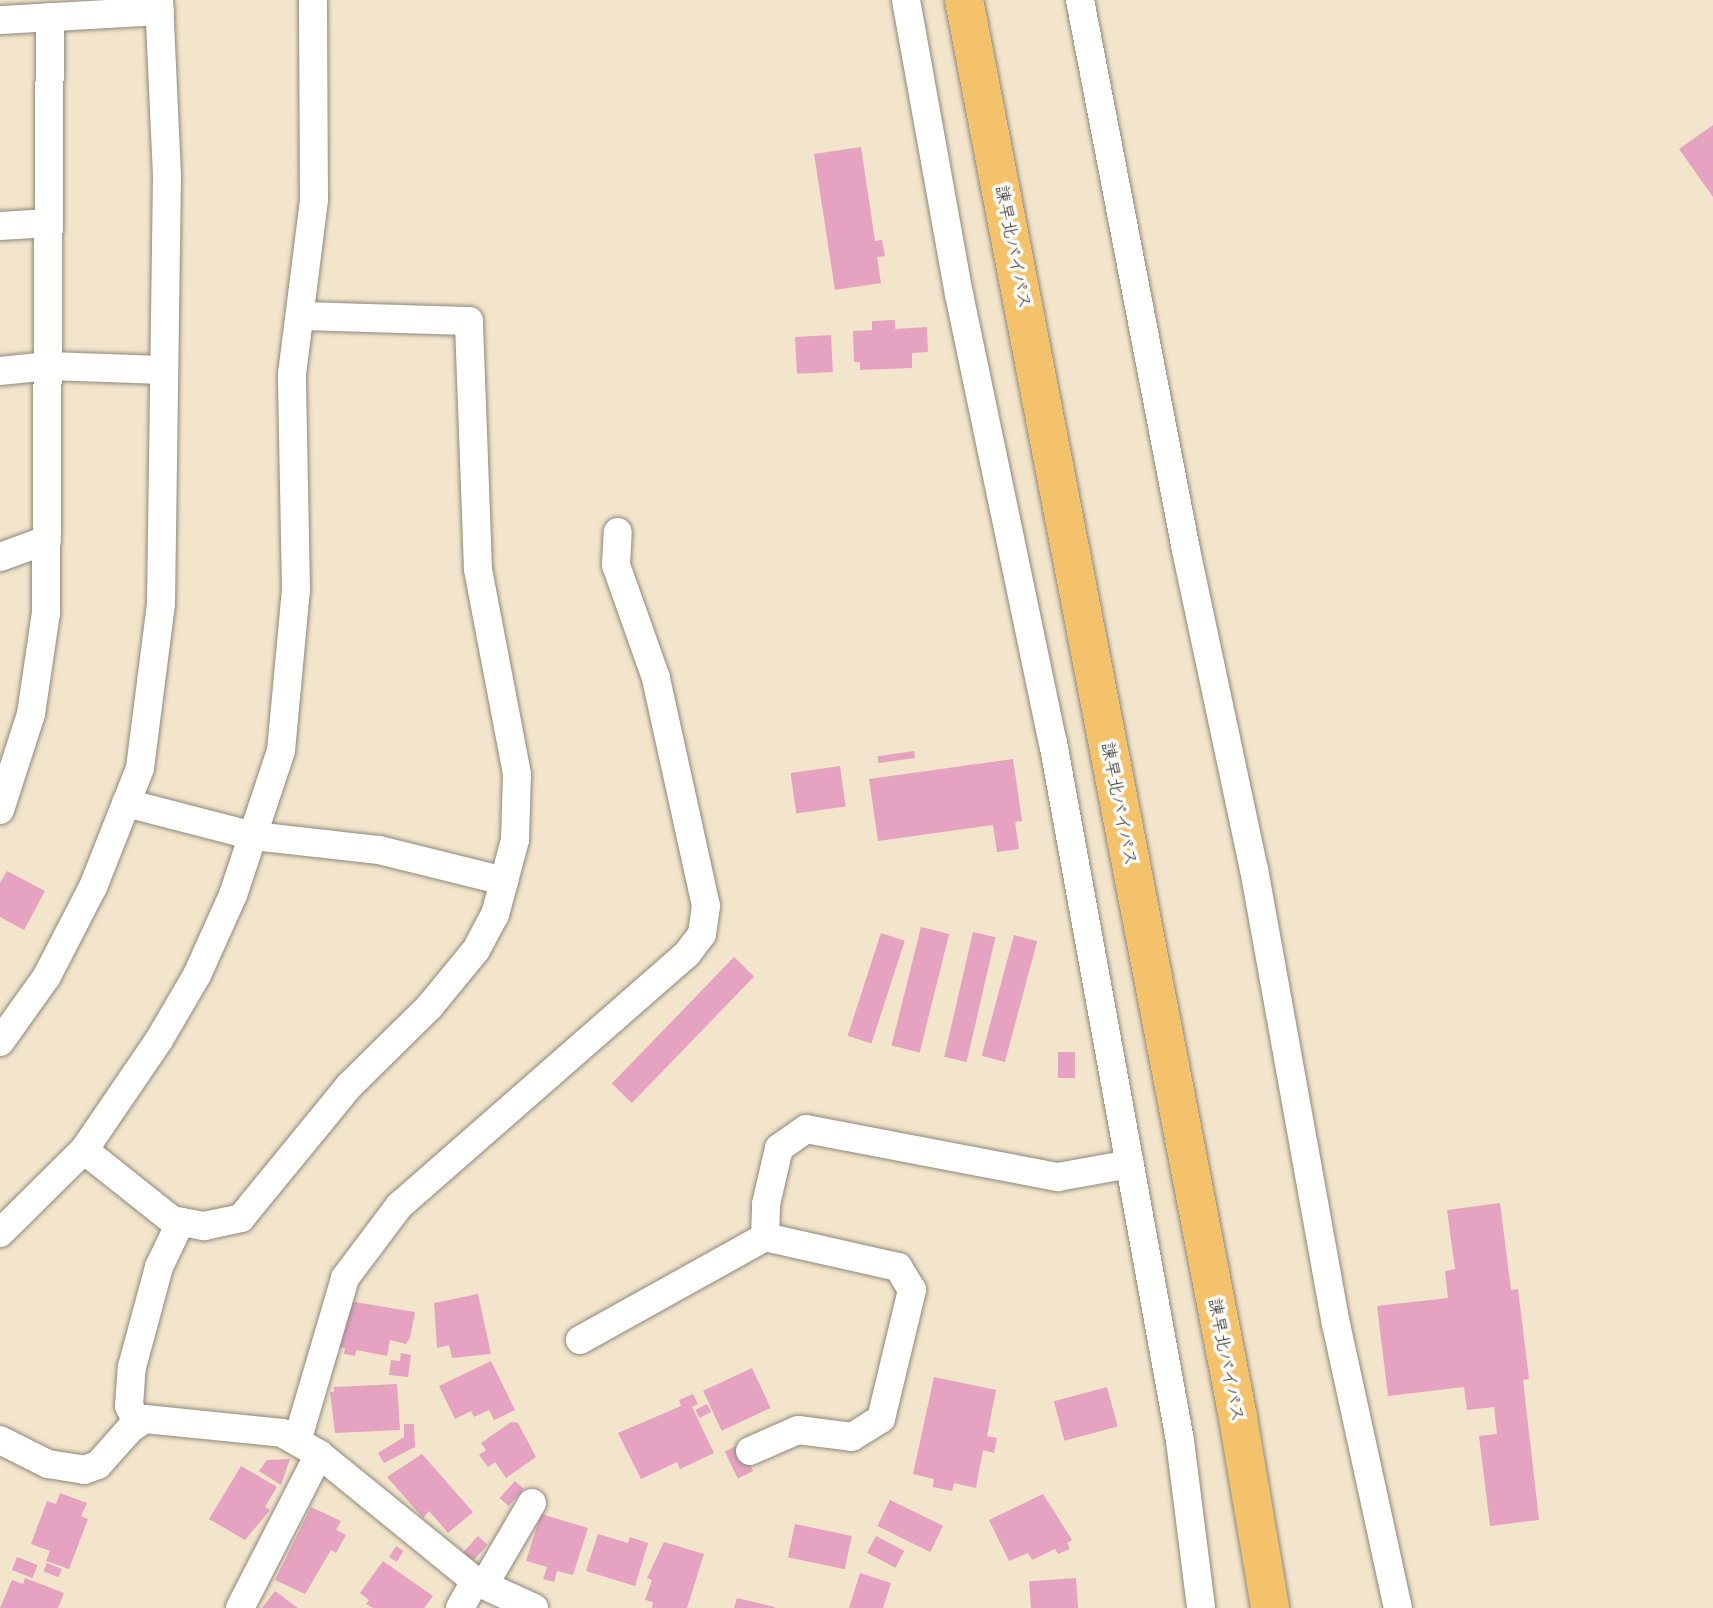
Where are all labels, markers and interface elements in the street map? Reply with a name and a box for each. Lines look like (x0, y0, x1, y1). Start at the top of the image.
street label: 諫早北バイパス (990, 183, 1036, 311)
street label: 諫早北バイパス (1096, 740, 1142, 868)
street label: 諫早北バイパス (1203, 1296, 1249, 1424)

